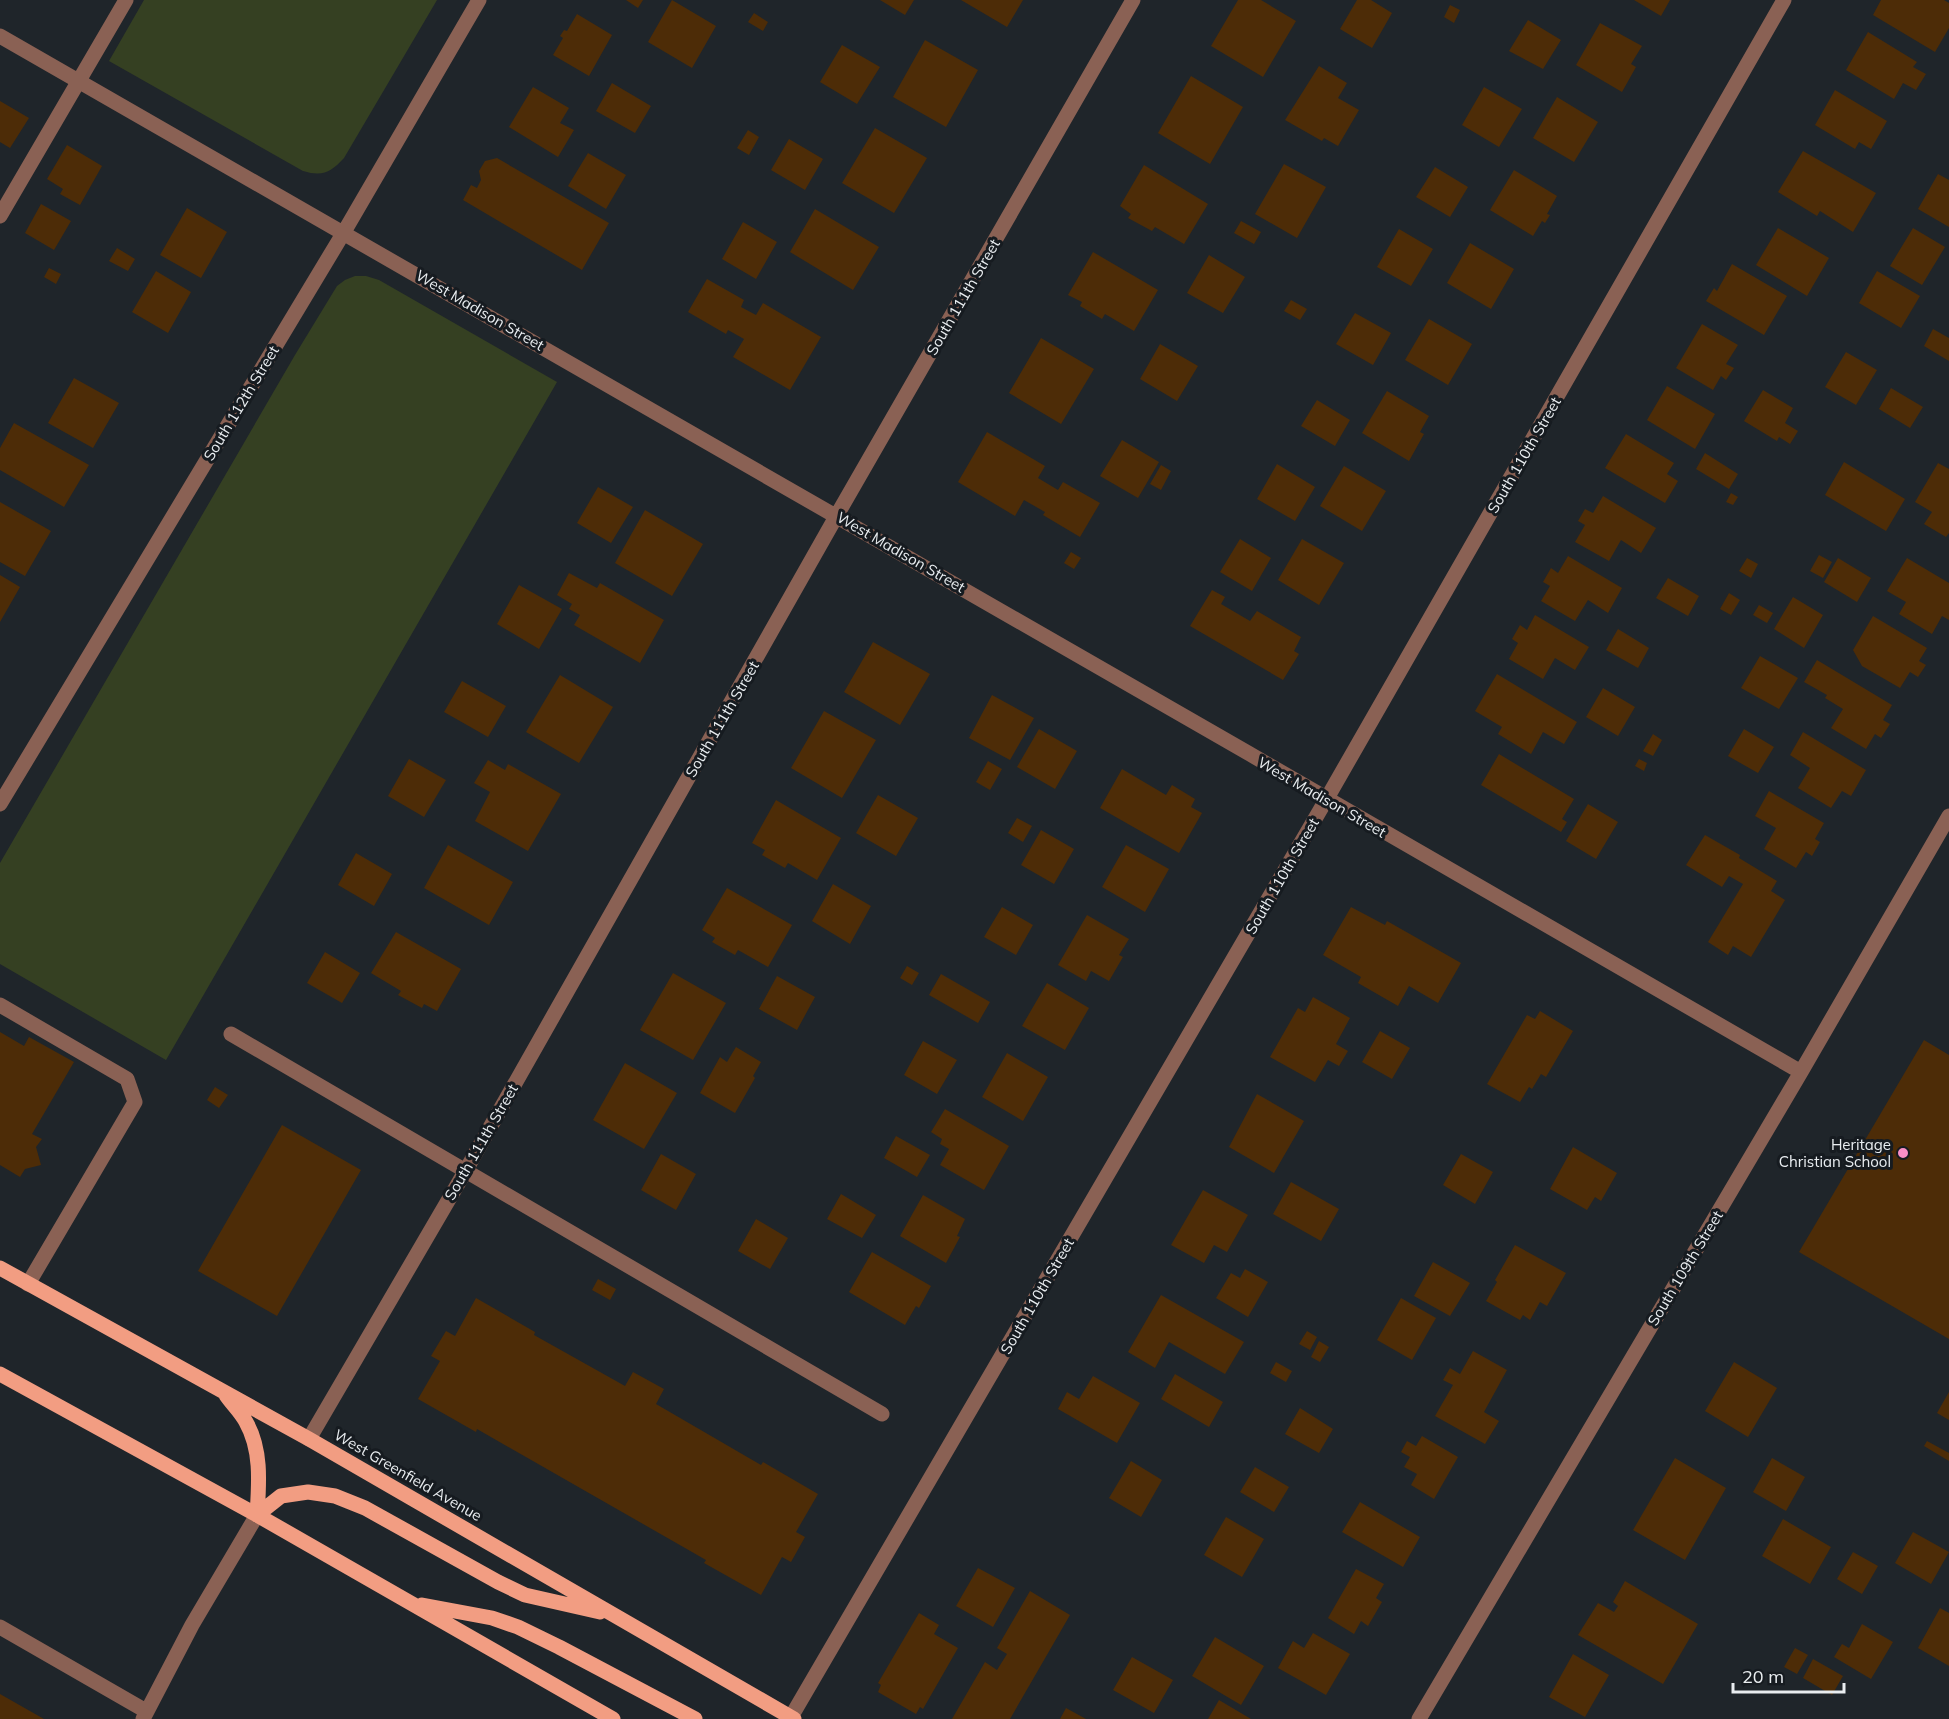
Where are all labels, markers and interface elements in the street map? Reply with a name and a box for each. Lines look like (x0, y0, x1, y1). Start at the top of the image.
street label: South 111th Street (922, 236, 1004, 358)
street label: West Madison Street (412, 265, 548, 355)
street label: South 112th Street (199, 342, 283, 464)
street label: South 110th Street (1483, 394, 1565, 516)
street label: West Madison Street (833, 507, 969, 597)
street label: South 111th Street (681, 658, 763, 780)
street label: West Madison Street (1254, 752, 1390, 842)
street label: South 110th Street (1241, 815, 1323, 937)
street label: South 111th Street (440, 1081, 522, 1203)
place label: Heritage Christian School (1779, 1135, 1891, 1171)
marker: Heritage Christian School (1896, 1146, 1910, 1160)
street label: South 109th Street (1643, 1207, 1727, 1329)
street label: South 110th Street (996, 1235, 1078, 1357)
street label: West Greenfield Avenue (331, 1425, 485, 1525)
scale bar (1733, 1656, 1844, 1694)
text: 20 m (1742, 1665, 1784, 1688)

